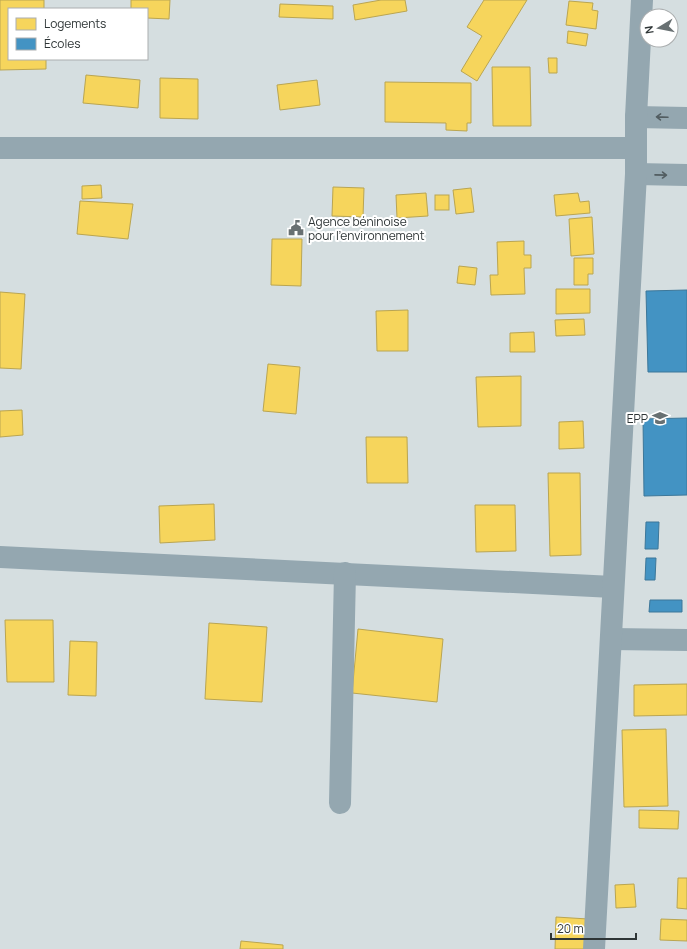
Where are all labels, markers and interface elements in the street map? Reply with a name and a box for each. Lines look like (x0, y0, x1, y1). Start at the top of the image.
legend (8, 8, 148, 60)
north arrow (639, 8, 679, 48)
text: Logements (44, 15, 106, 32)
text: N (641, 25, 657, 35)
text: Écoles (44, 35, 81, 52)
one-way arrow (656, 114, 669, 121)
one-way arrow (654, 171, 667, 178)
place label: Agence béninoise pour l'environnement (308, 213, 425, 244)
public building icon: Agence béninoise pour l'environnement (287, 219, 305, 237)
school or university icon: EPP (651, 409, 669, 427)
place label: EPP (627, 410, 648, 427)
scale bar (551, 915, 636, 941)
text: 20 m (557, 920, 584, 937)

